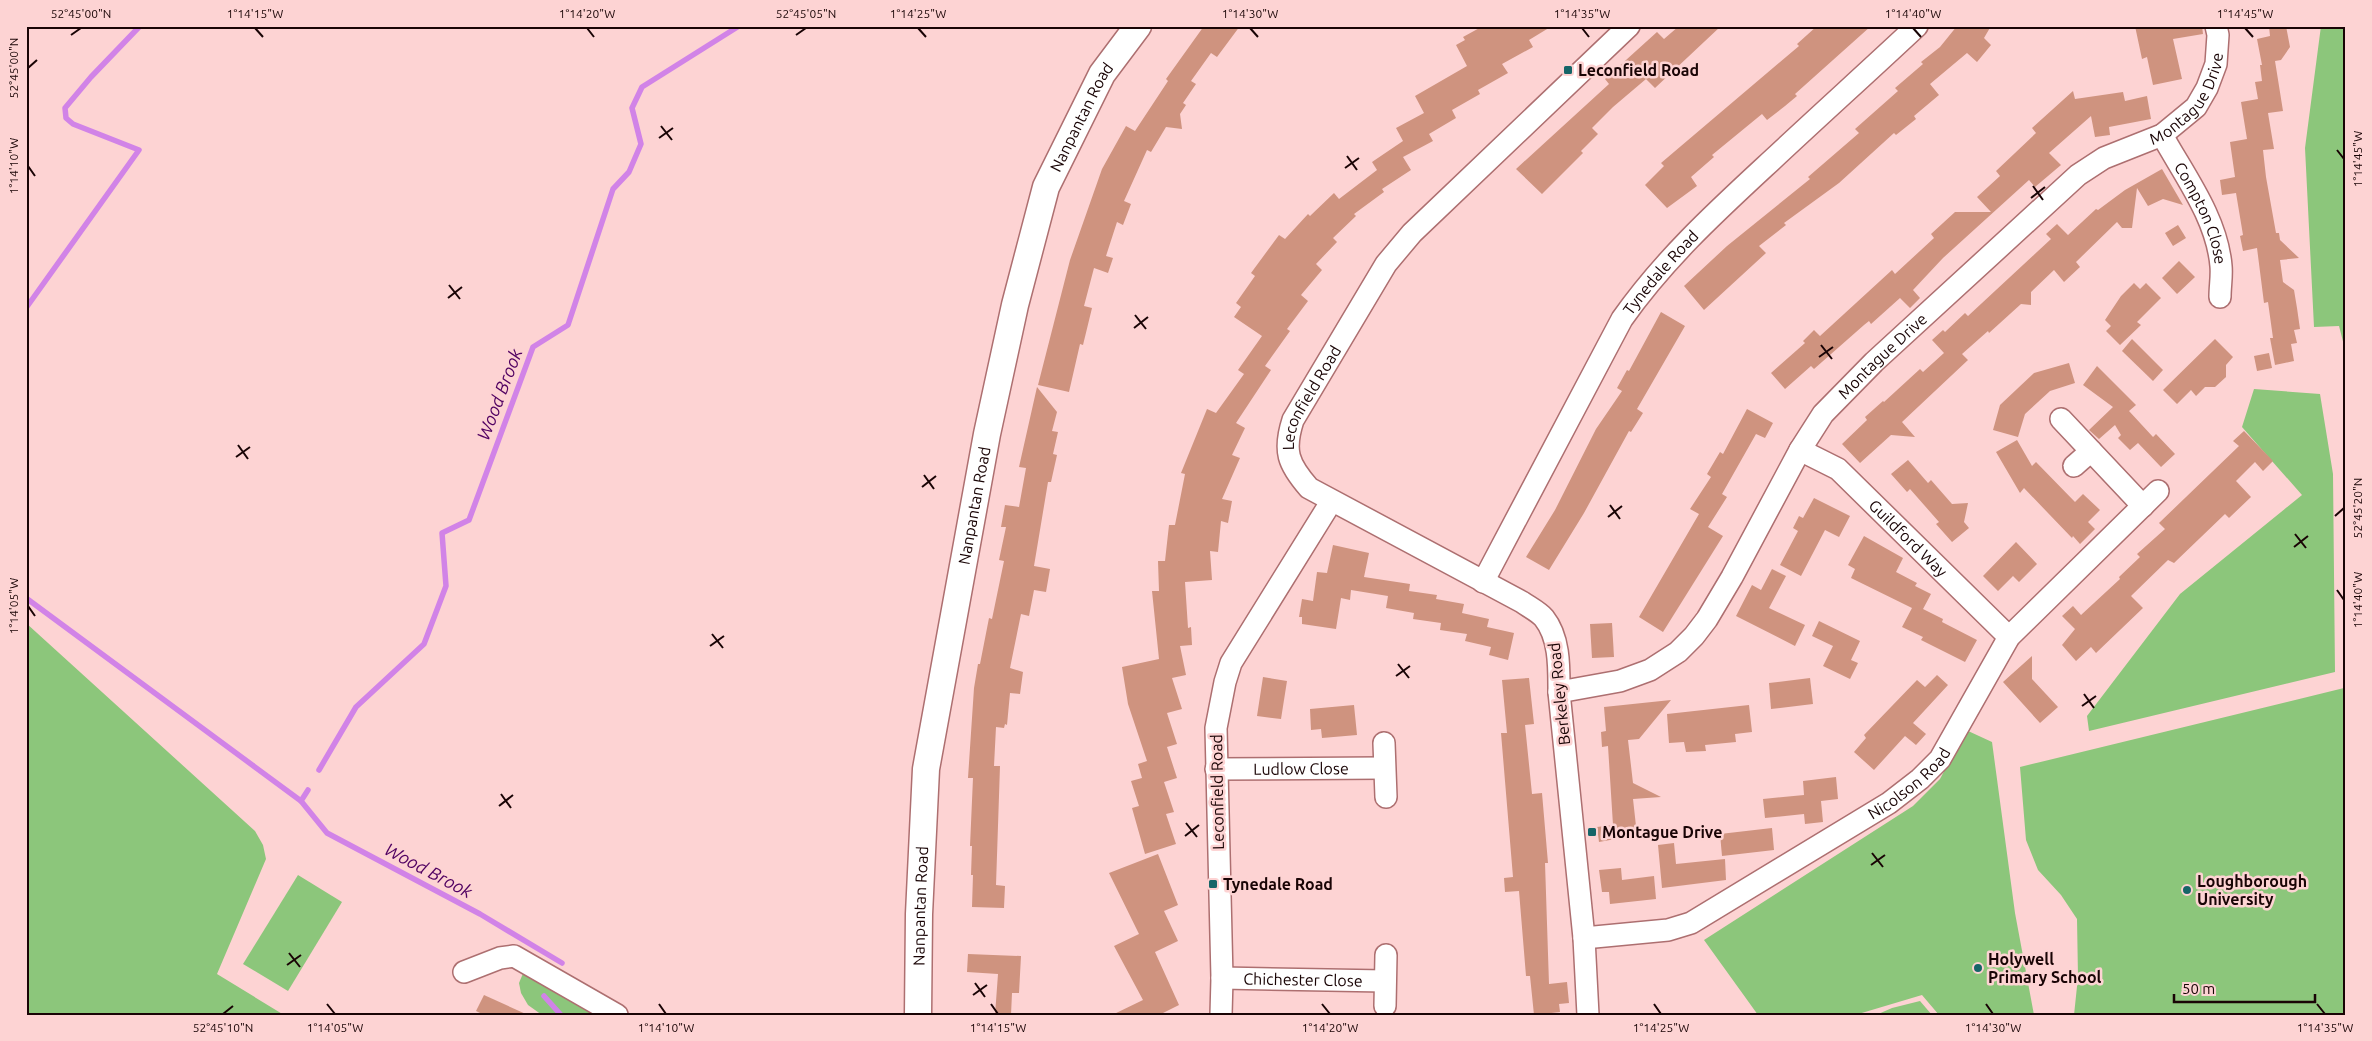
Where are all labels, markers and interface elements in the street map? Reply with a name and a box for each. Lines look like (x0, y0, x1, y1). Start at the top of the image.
text: 52°45'00"N (51, 7, 111, 20)
text: 1°14'15"W (227, 7, 283, 20)
text: 1°14'20"W (559, 7, 615, 20)
text: 52°45'05"N (776, 7, 836, 20)
text: 1°14'25"W (890, 7, 946, 20)
text: 1°14'30"W (1222, 7, 1278, 20)
text: 1°14'35"W (1554, 7, 1610, 20)
text: 1°14'40"W (1885, 7, 1941, 20)
text: 1°14'45"W (2217, 7, 2273, 20)
text: 52°45'00"N (7, 38, 20, 98)
street label: Montague Drive (2147, 52, 2226, 148)
street label: Nanpantan Road (1046, 59, 1116, 174)
place label: Leconfield Road (1578, 61, 1699, 79)
marker: Leconfield Road (1562, 64, 1574, 76)
text: 1°14'45"W (2351, 131, 2364, 187)
text: 1°14'10"W (7, 138, 20, 194)
street label: Compton Close (2171, 159, 2230, 265)
street label: Tynedale Road (1619, 227, 1702, 318)
street label: Montague Drive (1834, 309, 1930, 402)
street label: Leconfield Road (1279, 342, 1344, 450)
water label: Wood Brook (472, 345, 526, 442)
street label: Nanpantan Road (954, 445, 994, 566)
text: 52°45'20"N (2351, 478, 2364, 538)
street label: Guildford Way (1866, 496, 1951, 580)
text: 1°14'40"W (2351, 572, 2364, 628)
text: 1°14'05"W (7, 578, 20, 634)
street label: Berkeley Road (1545, 642, 1573, 746)
street label: Leconfield Road (1207, 734, 1227, 850)
street label: Nicolson Road (1865, 744, 1954, 823)
street label: Ludlow Close (1253, 759, 1349, 778)
place label: Montague Drive (1602, 823, 1722, 841)
marker: Montague Drive (1586, 826, 1598, 838)
water label: Wood Brook (382, 839, 477, 902)
street label: Nanpantan Road (909, 846, 931, 966)
place label: Loughborough University (2197, 872, 2307, 908)
place label: Tynedale Road (1223, 875, 1333, 893)
marker: Tynedale Road (1207, 878, 1219, 890)
marker: Loughborough University (2181, 884, 2193, 896)
place label: Holywell Primary School (1988, 950, 2102, 986)
marker: Holywell Primary School (1972, 962, 1984, 974)
street label: Chichester Close (1243, 969, 1363, 990)
scale bar (2174, 971, 2316, 1003)
text: 50 m (2182, 980, 2215, 997)
text: 52°45'10"N (193, 1021, 253, 1034)
text: 1°14'05"W (307, 1021, 363, 1034)
text: 1°14'10"W (638, 1021, 694, 1034)
text: 1°14'15"W (970, 1021, 1026, 1034)
text: 1°14'20"W (1302, 1021, 1358, 1034)
text: 1°14'25"W (1633, 1021, 1689, 1034)
text: 1°14'30"W (1965, 1021, 2021, 1034)
text: 1°14'35"W (2297, 1021, 2353, 1034)

